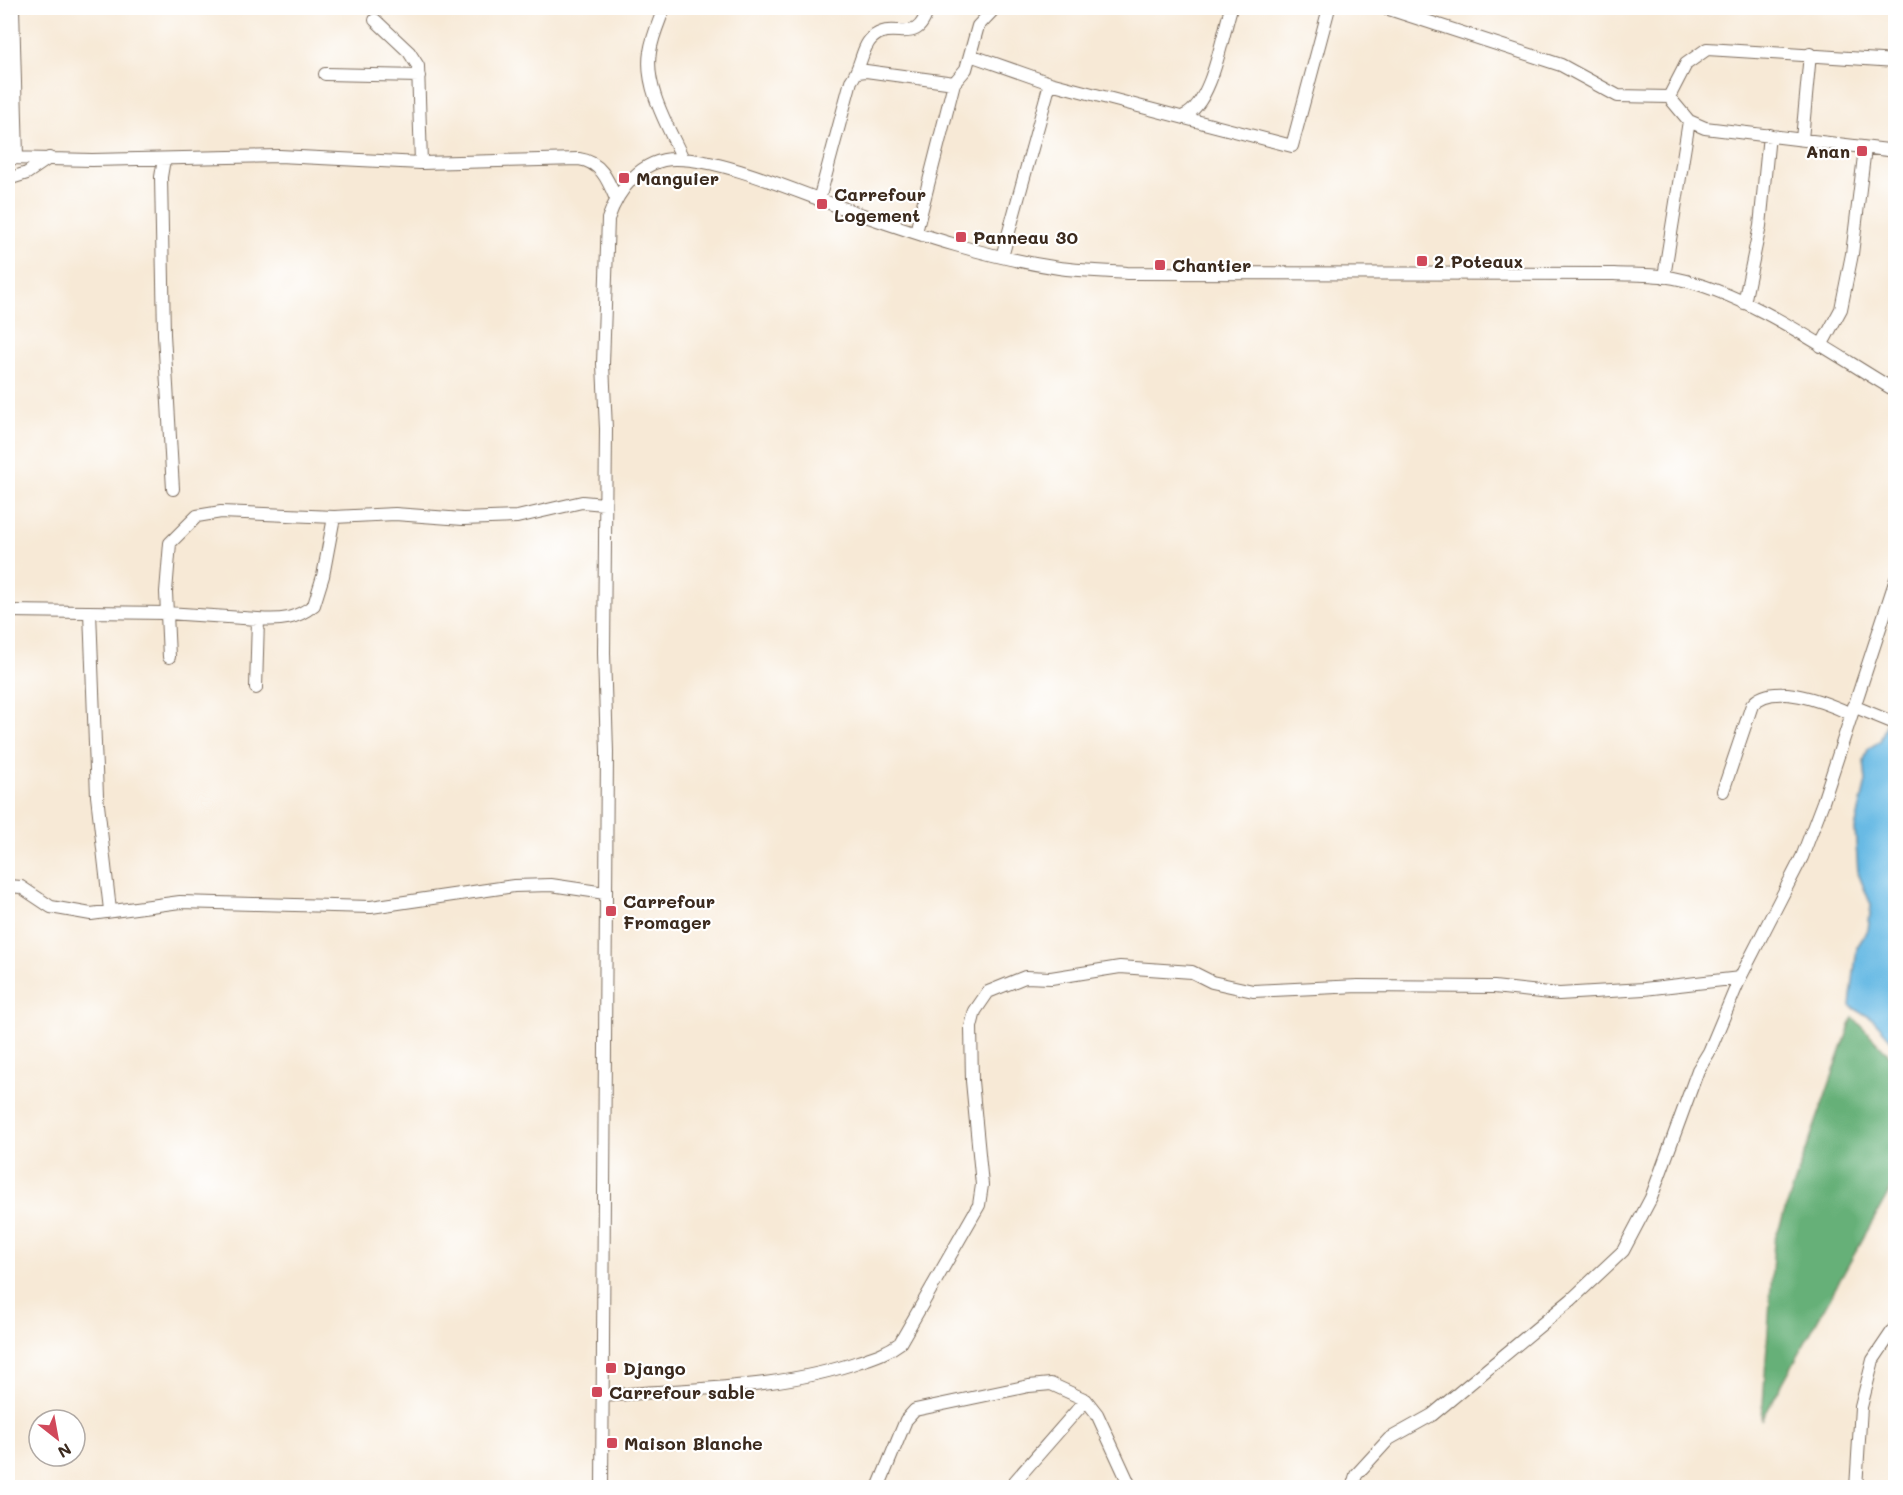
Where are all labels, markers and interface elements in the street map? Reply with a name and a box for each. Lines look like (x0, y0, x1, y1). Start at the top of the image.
place label: Anan (1806, 139, 1850, 163)
marker: Anan (1855, 144, 1869, 158)
place label: Manguier (636, 166, 719, 190)
marker: Manguier (617, 171, 631, 185)
place label: Carrefour Logement (834, 182, 926, 227)
marker: Carrefour Logement (815, 197, 829, 211)
place label: Panneau 30 (973, 225, 1078, 249)
marker: Panneau 30 (954, 230, 968, 244)
place label: 2 Poteaux (1434, 249, 1523, 273)
place label: Chantier (1172, 253, 1251, 277)
marker: 2 Poteaux (1415, 254, 1429, 268)
marker: Chantier (1153, 258, 1167, 272)
place label: Carrefour Fromager (623, 889, 715, 934)
marker: Carrefour Fromager (604, 904, 618, 918)
place label: Django (623, 1356, 686, 1380)
marker: Django (604, 1361, 618, 1375)
place label: Carrefour sable (609, 1380, 755, 1404)
marker: Carrefour sable (590, 1385, 604, 1399)
north arrow (27, 1408, 87, 1468)
place label: Maison Blanche (624, 1431, 763, 1455)
marker: Maison Blanche (605, 1436, 619, 1450)
text: N (54, 1439, 76, 1463)

